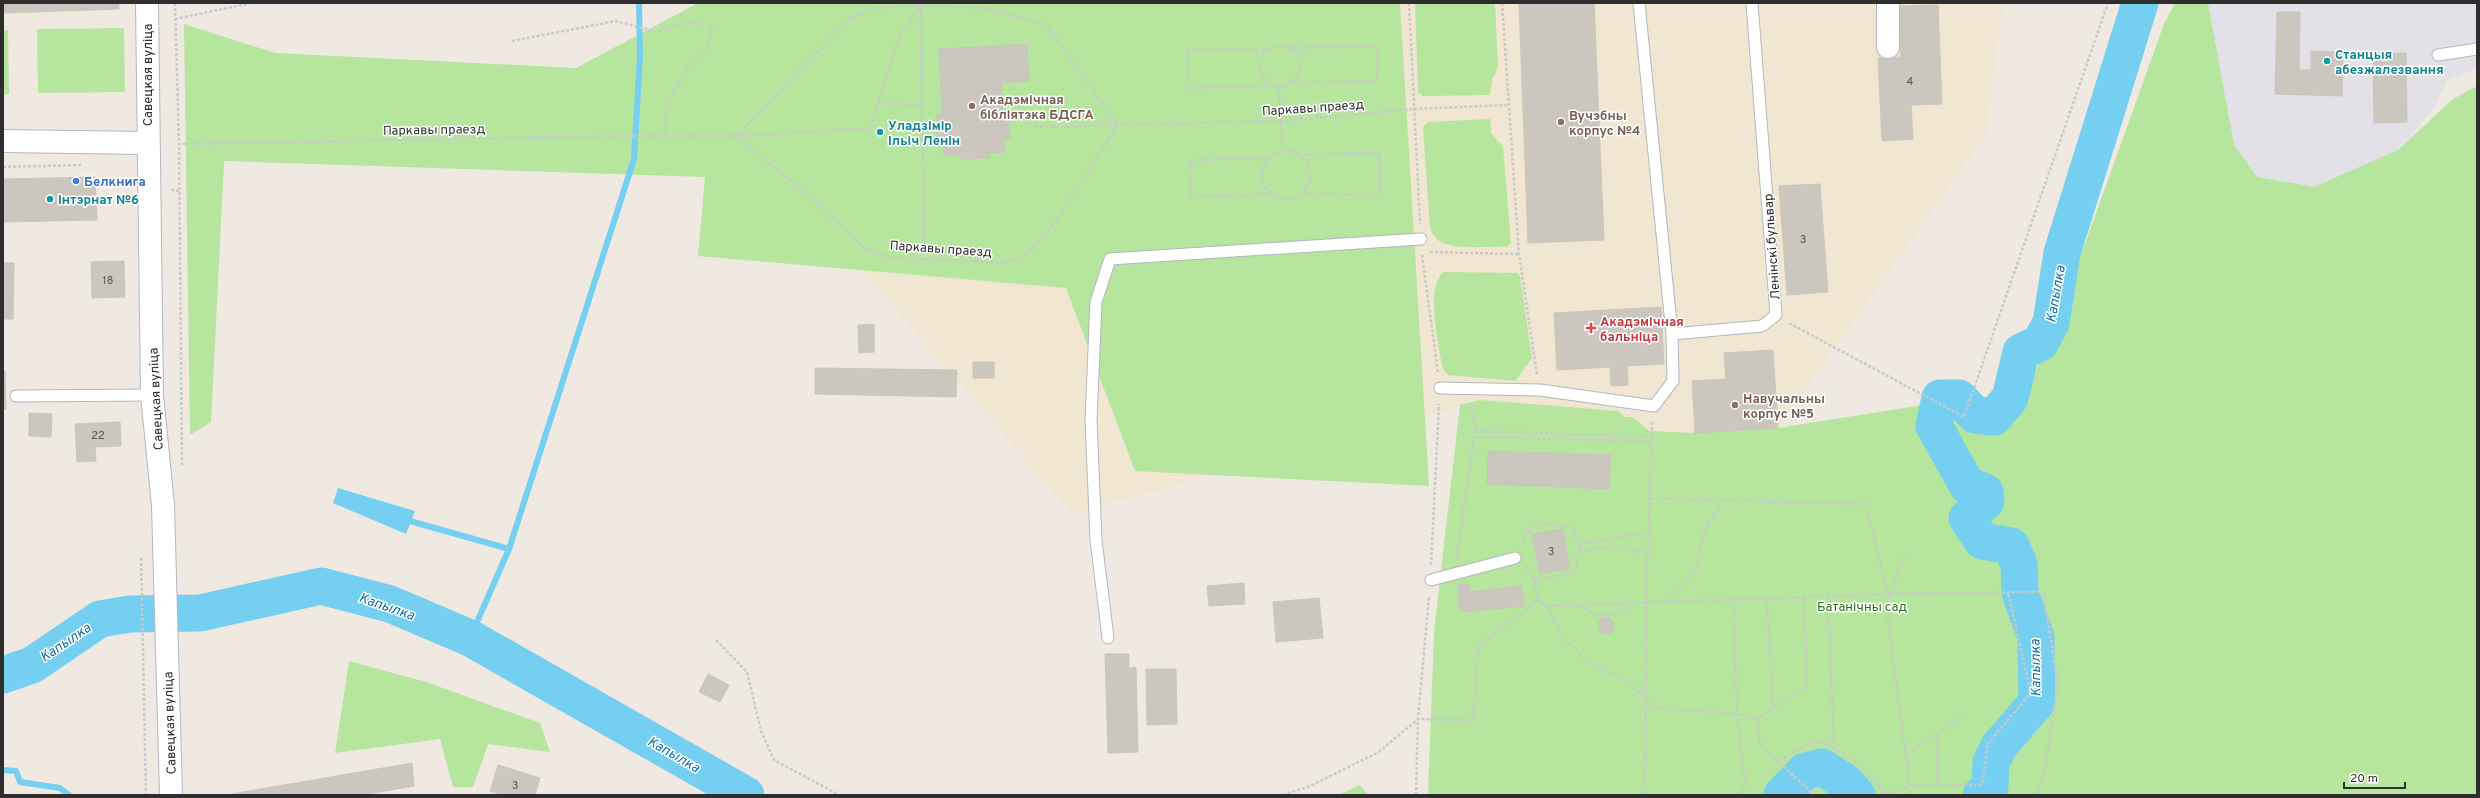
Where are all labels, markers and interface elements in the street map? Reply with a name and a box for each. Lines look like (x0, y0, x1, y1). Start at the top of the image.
street label: Савецкая вуліца (141, 24, 157, 126)
place label: Станцыя абезжалезвання (2335, 48, 2444, 79)
marker: Станцыя абезжалезвання (2322, 56, 2332, 66)
house number: 4 (1907, 75, 1914, 89)
place label: Акадэмічная бібліятэка БДСГА (980, 93, 1094, 124)
street label: Паркавы праезд (1262, 97, 1365, 121)
marker: Акадэмічная бібліятэка БДСГА (967, 101, 977, 111)
place label: Вучэбны корпус №4 (1569, 109, 1640, 140)
marker: Вучэбны корпус №4 (1556, 117, 1566, 127)
place label: Уладзімір Ільіч Ленін (888, 119, 960, 150)
street label: Паркавы праезд (383, 122, 486, 140)
marker: Уладзімір Ільіч Ленін (875, 127, 885, 137)
place label: Белкнига (84, 175, 146, 191)
marker: Белкнига (71, 176, 81, 186)
place label: Інтэрнат №6 (58, 193, 139, 209)
street label: Ленінскі бульвар (1761, 193, 1785, 301)
marker: Інтэрнат №6 (45, 194, 55, 204)
house number: 3 (1800, 233, 1806, 247)
street label: Паркавы праезд (889, 238, 993, 262)
water label: Капылка (2043, 264, 2070, 324)
house number: 18 (103, 274, 113, 288)
place label: Акадэмічная бальніца (1600, 315, 1684, 346)
marker: Акадэмічная бальніца (1585, 322, 1597, 334)
street label: Савецкая вуліца (146, 347, 168, 451)
place label: Навучальны корпус №5 (1743, 392, 1825, 423)
marker: Навучальны корпус №5 (1730, 400, 1740, 410)
house number: 22 (91, 429, 105, 443)
house number: 3 (1548, 545, 1554, 559)
water label: Капылка (356, 590, 417, 625)
park label: Батанічны сад (1817, 600, 1907, 616)
water label: Капылка (37, 620, 95, 666)
water label: Капылка (2027, 638, 2046, 697)
street label: Савецкая вуліца (161, 671, 181, 775)
water label: Капылка (644, 734, 703, 777)
scale bar (2344, 764, 2405, 790)
text: 20 m (2350, 771, 2378, 787)
house number: 3 (512, 779, 518, 793)

